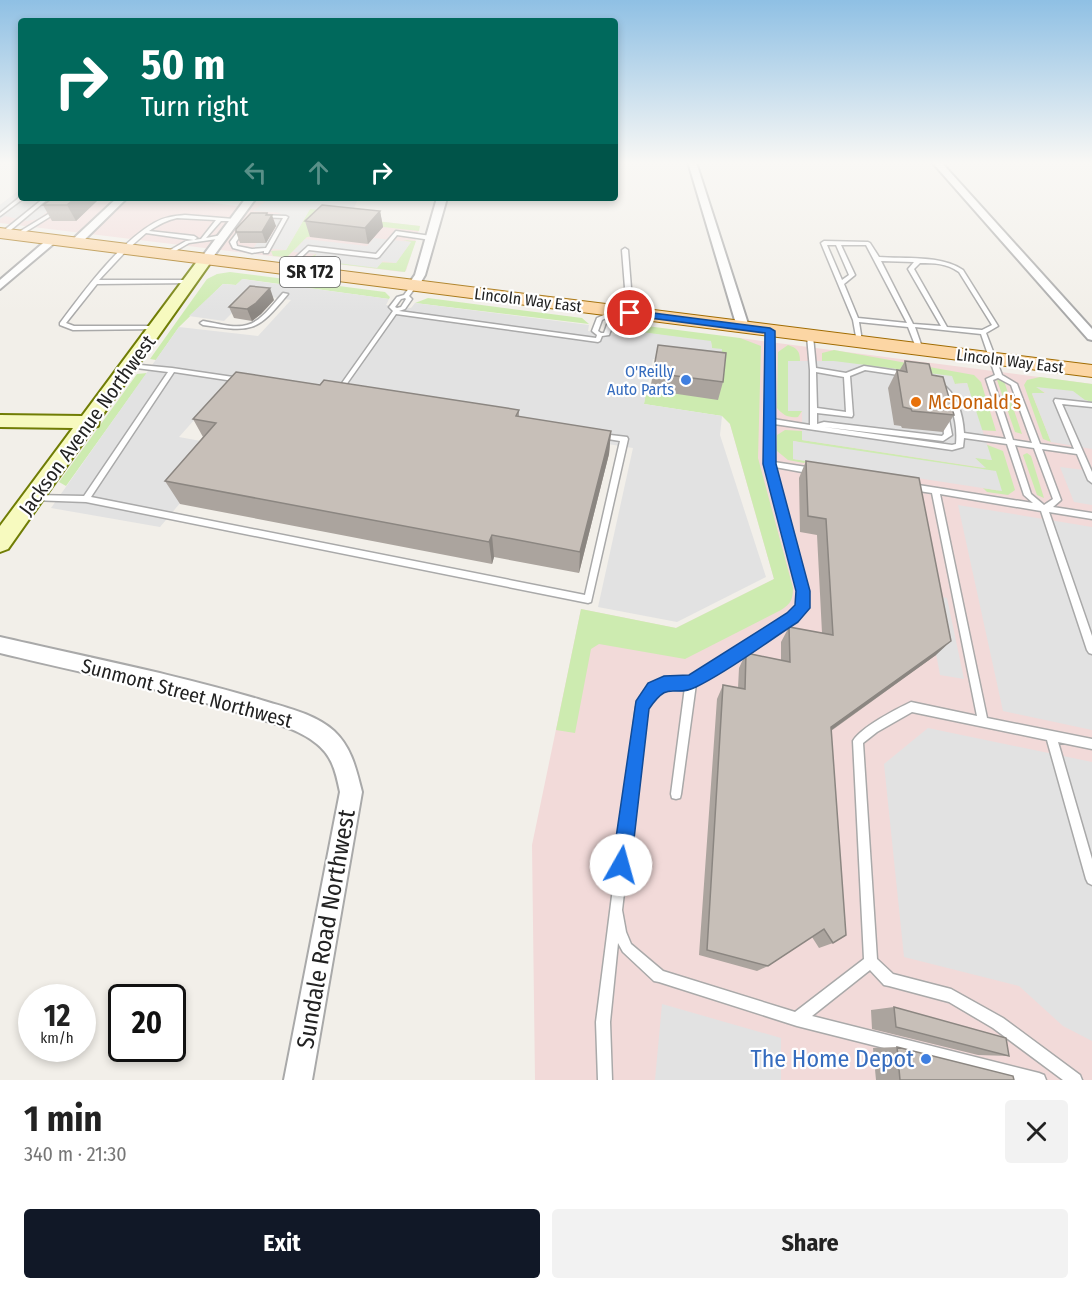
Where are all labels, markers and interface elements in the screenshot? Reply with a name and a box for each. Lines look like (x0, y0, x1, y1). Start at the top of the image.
text: 50 m (141, 40, 225, 90)
icon: right (42, 42, 120, 120)
text: Turn right (141, 91, 249, 123)
icon: left (239, 156, 272, 189)
icon: ahead (302, 156, 335, 189)
icon: right (365, 156, 398, 189)
road number: SR 172 (280, 257, 340, 287)
street label: Lincoln Way East (473, 284, 584, 316)
pin (604, 287, 655, 338)
icon: arrive (613, 296, 646, 329)
street label: Jackson Avenue Northwest (14, 330, 161, 520)
street label: Lincoln Way East (955, 345, 1066, 377)
place label: O'Reilly Auto Parts (607, 362, 675, 399)
marker: O'Reilly Auto Parts (679, 373, 693, 387)
place label: McDonald's (928, 390, 1021, 414)
marker: McDonald's (909, 395, 923, 409)
street label: Sunmont Street Northwest (79, 653, 295, 733)
street label: Sundale Road Northwest (291, 807, 361, 1051)
position arrow (589, 833, 653, 897)
speed limit sign: 20 (108, 984, 186, 1062)
text: 12 (44, 998, 70, 1034)
text: km/h (40, 1029, 74, 1047)
place label: The Home Depot (751, 1045, 914, 1073)
marker: The Home Depot (919, 1052, 933, 1066)
text: 1 min (24, 1097, 102, 1141)
button: close (1005, 1100, 1068, 1163)
text: 340 m · 21:30 (24, 1142, 127, 1166)
button: Exit (24, 1209, 540, 1278)
button: Share (552, 1209, 1068, 1278)

